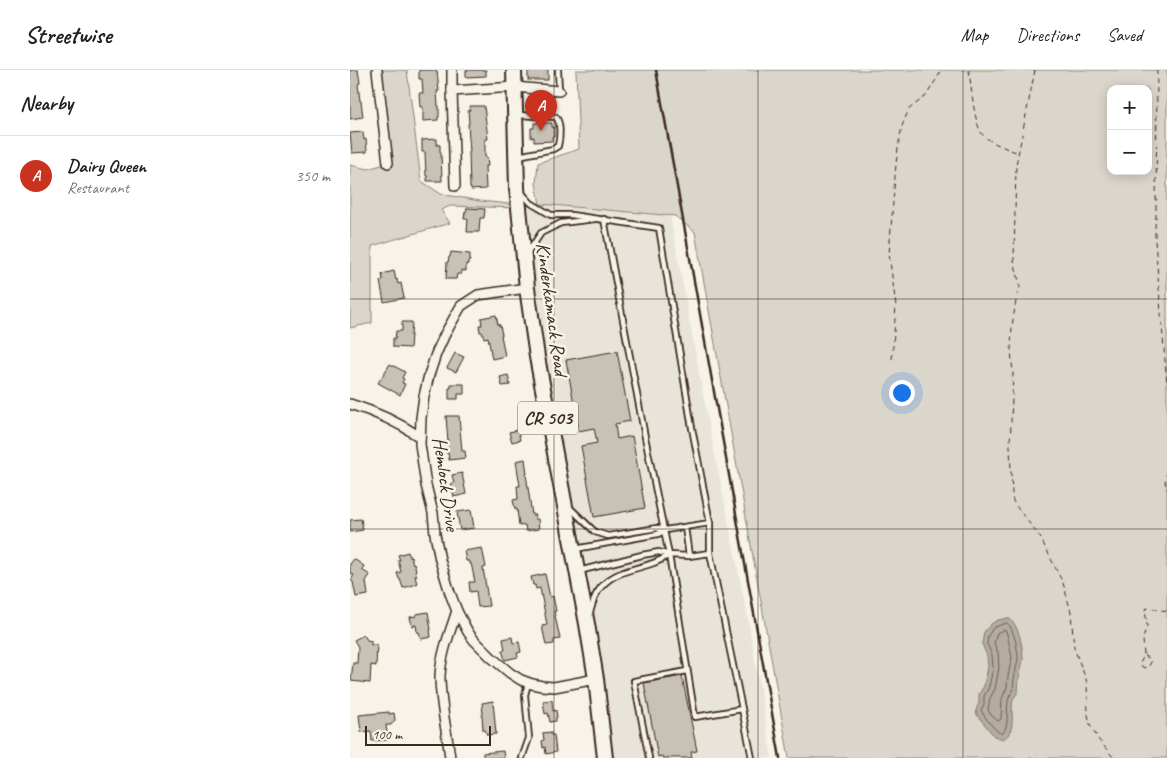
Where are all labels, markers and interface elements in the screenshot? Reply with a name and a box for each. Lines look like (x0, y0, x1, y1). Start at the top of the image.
text: Streetwise (25, 20, 111, 50)
text: Map (961, 24, 988, 46)
text: Directions (1016, 24, 1079, 46)
text: Saved (1107, 24, 1142, 46)
map controls (1107, 85, 1152, 175)
button: + (1107, 85, 1152, 130)
text: Nearby (20, 90, 73, 116)
pin: A (525, 90, 557, 131)
button: − (1107, 130, 1152, 175)
text: Dairy Queen (67, 154, 146, 178)
text: A (32, 166, 40, 186)
text: 350 m (296, 166, 330, 186)
text: Restaurant (67, 178, 129, 198)
street label: Kinderkamack Road (530, 241, 574, 380)
your location (889, 380, 915, 406)
road number: CR 503 (518, 402, 578, 434)
street label: Hemlock Drive (427, 435, 465, 534)
scale bar (365, 723, 491, 746)
text: 100 m (372, 726, 402, 743)

